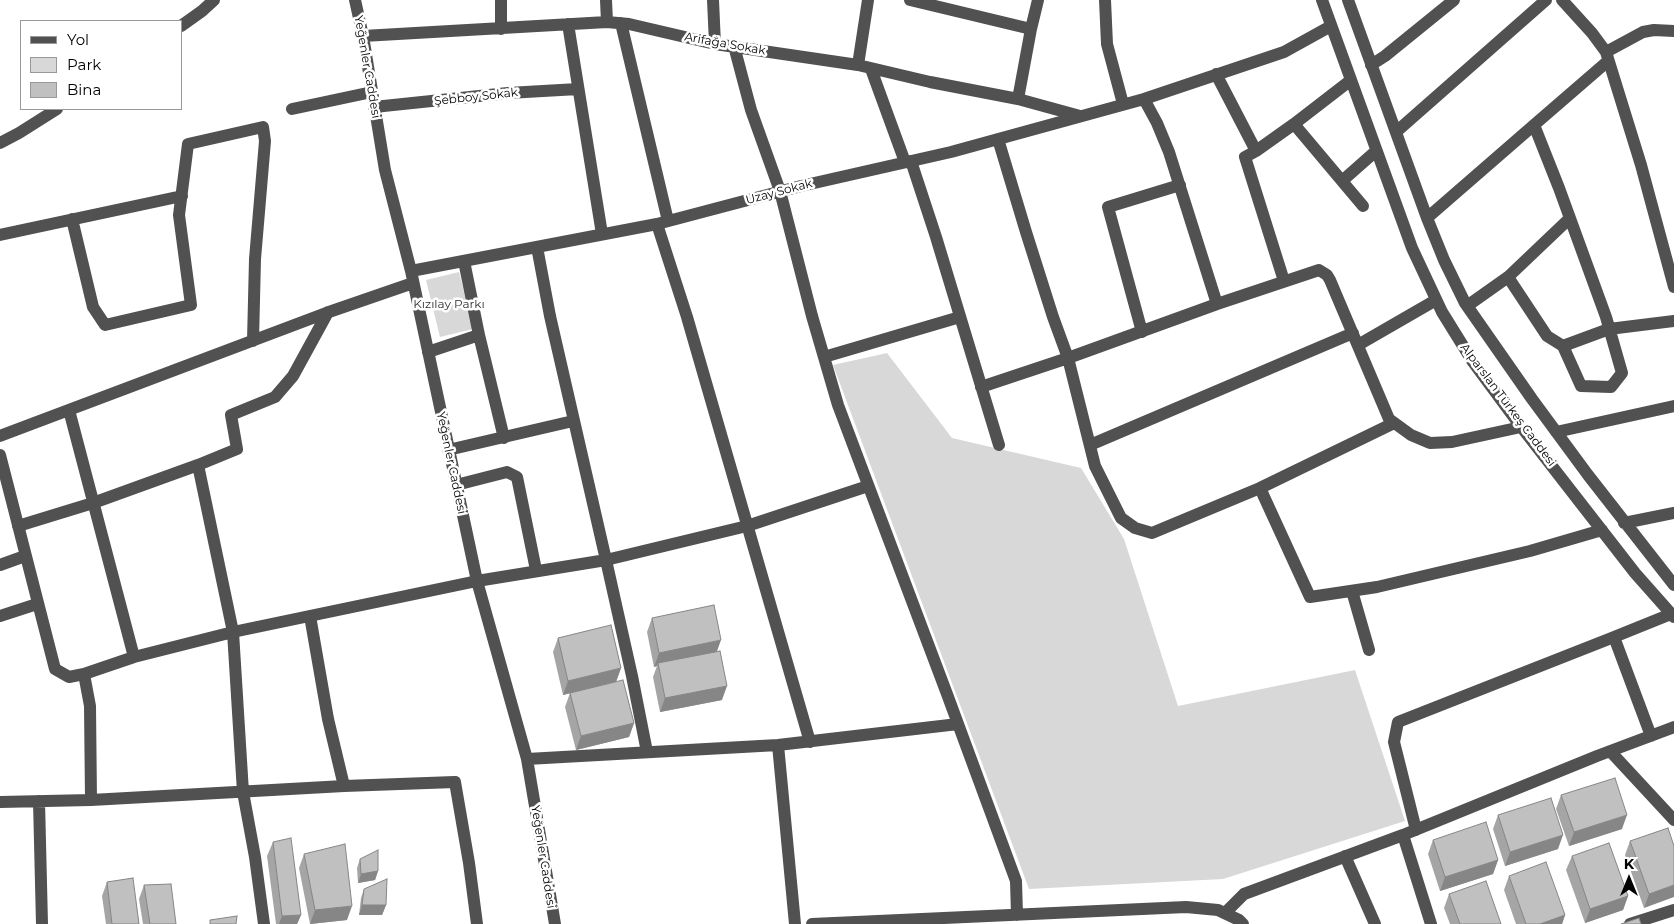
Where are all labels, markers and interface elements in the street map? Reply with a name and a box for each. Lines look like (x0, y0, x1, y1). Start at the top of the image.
street label: Yeğenler Caddesi (351, 14, 383, 120)
legend (20, 20, 182, 110)
text: Yol (67, 30, 89, 49)
street label: Arifağa Sokak (683, 30, 767, 58)
text: Park (67, 55, 101, 74)
text: Bina (67, 80, 101, 99)
street label: Şebboy Sokak (433, 85, 519, 109)
street label: Uzay Sokak (744, 176, 814, 208)
park label: Kızılay Parkı (413, 297, 485, 311)
street label: Alparslan Türkeş Caddesi (1457, 341, 1559, 469)
street label: Yeğenler Caddesi (433, 411, 469, 515)
street label: Yeğenler Caddesi (528, 804, 558, 910)
north arrow (1604, 854, 1654, 904)
text: K (1624, 855, 1634, 873)

